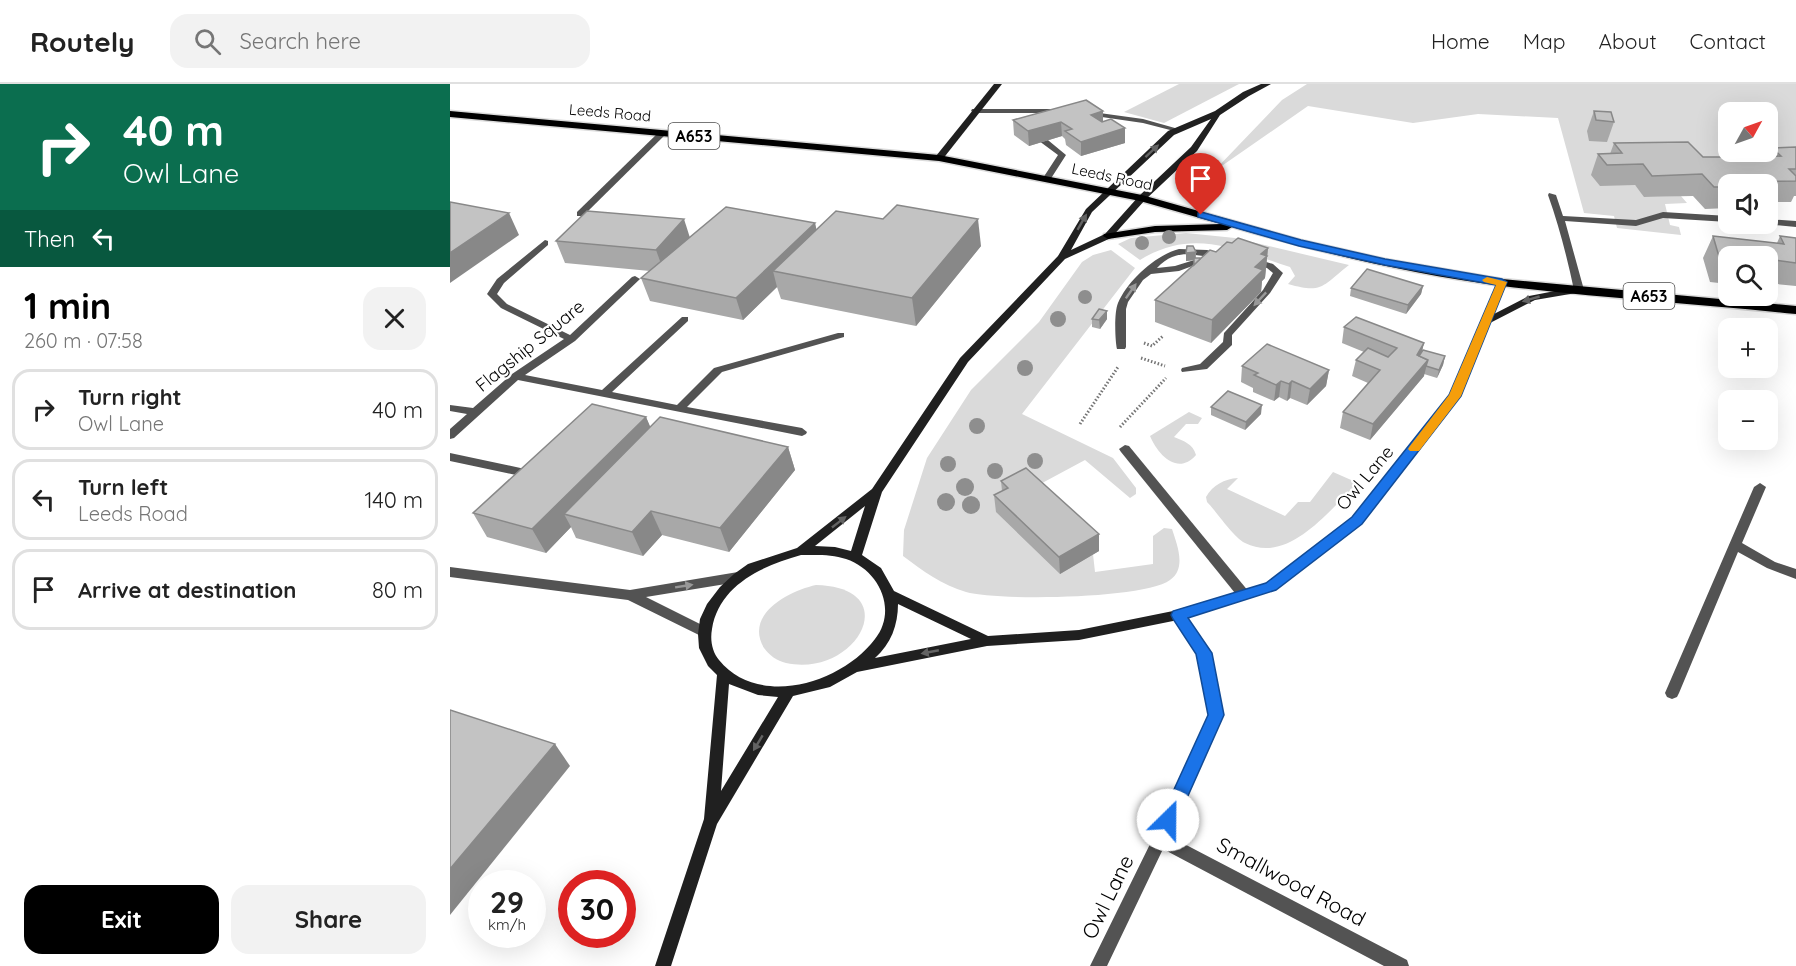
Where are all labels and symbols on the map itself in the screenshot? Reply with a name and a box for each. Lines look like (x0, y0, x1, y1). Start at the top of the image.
street label: Leeds Road (568, 99, 652, 126)
north arrow (1718, 102, 1778, 162)
road number: A653 (668, 123, 720, 149)
one-way arrow (1144, 145, 1159, 158)
pin (1175, 153, 1226, 215)
street label: Leeds Road (1070, 159, 1154, 194)
one-way arrow (1077, 213, 1087, 230)
road number: A653 (1624, 283, 1674, 309)
one-way arrow (1125, 284, 1137, 300)
one-way arrow (1253, 291, 1267, 306)
street label: Flagship Square (471, 295, 589, 397)
one-way arrow (1522, 295, 1540, 304)
street label: Owl Lane (1331, 441, 1398, 515)
one-way arrow (831, 516, 846, 528)
one-way arrow (675, 581, 694, 590)
one-way arrow (920, 648, 939, 657)
one-way arrow (752, 735, 763, 751)
position arrow (1136, 788, 1200, 852)
street label: Smallwood Road (1213, 831, 1370, 931)
street label: Owl Lane (1076, 850, 1139, 943)
speed limit sign: 30 (558, 870, 636, 948)

